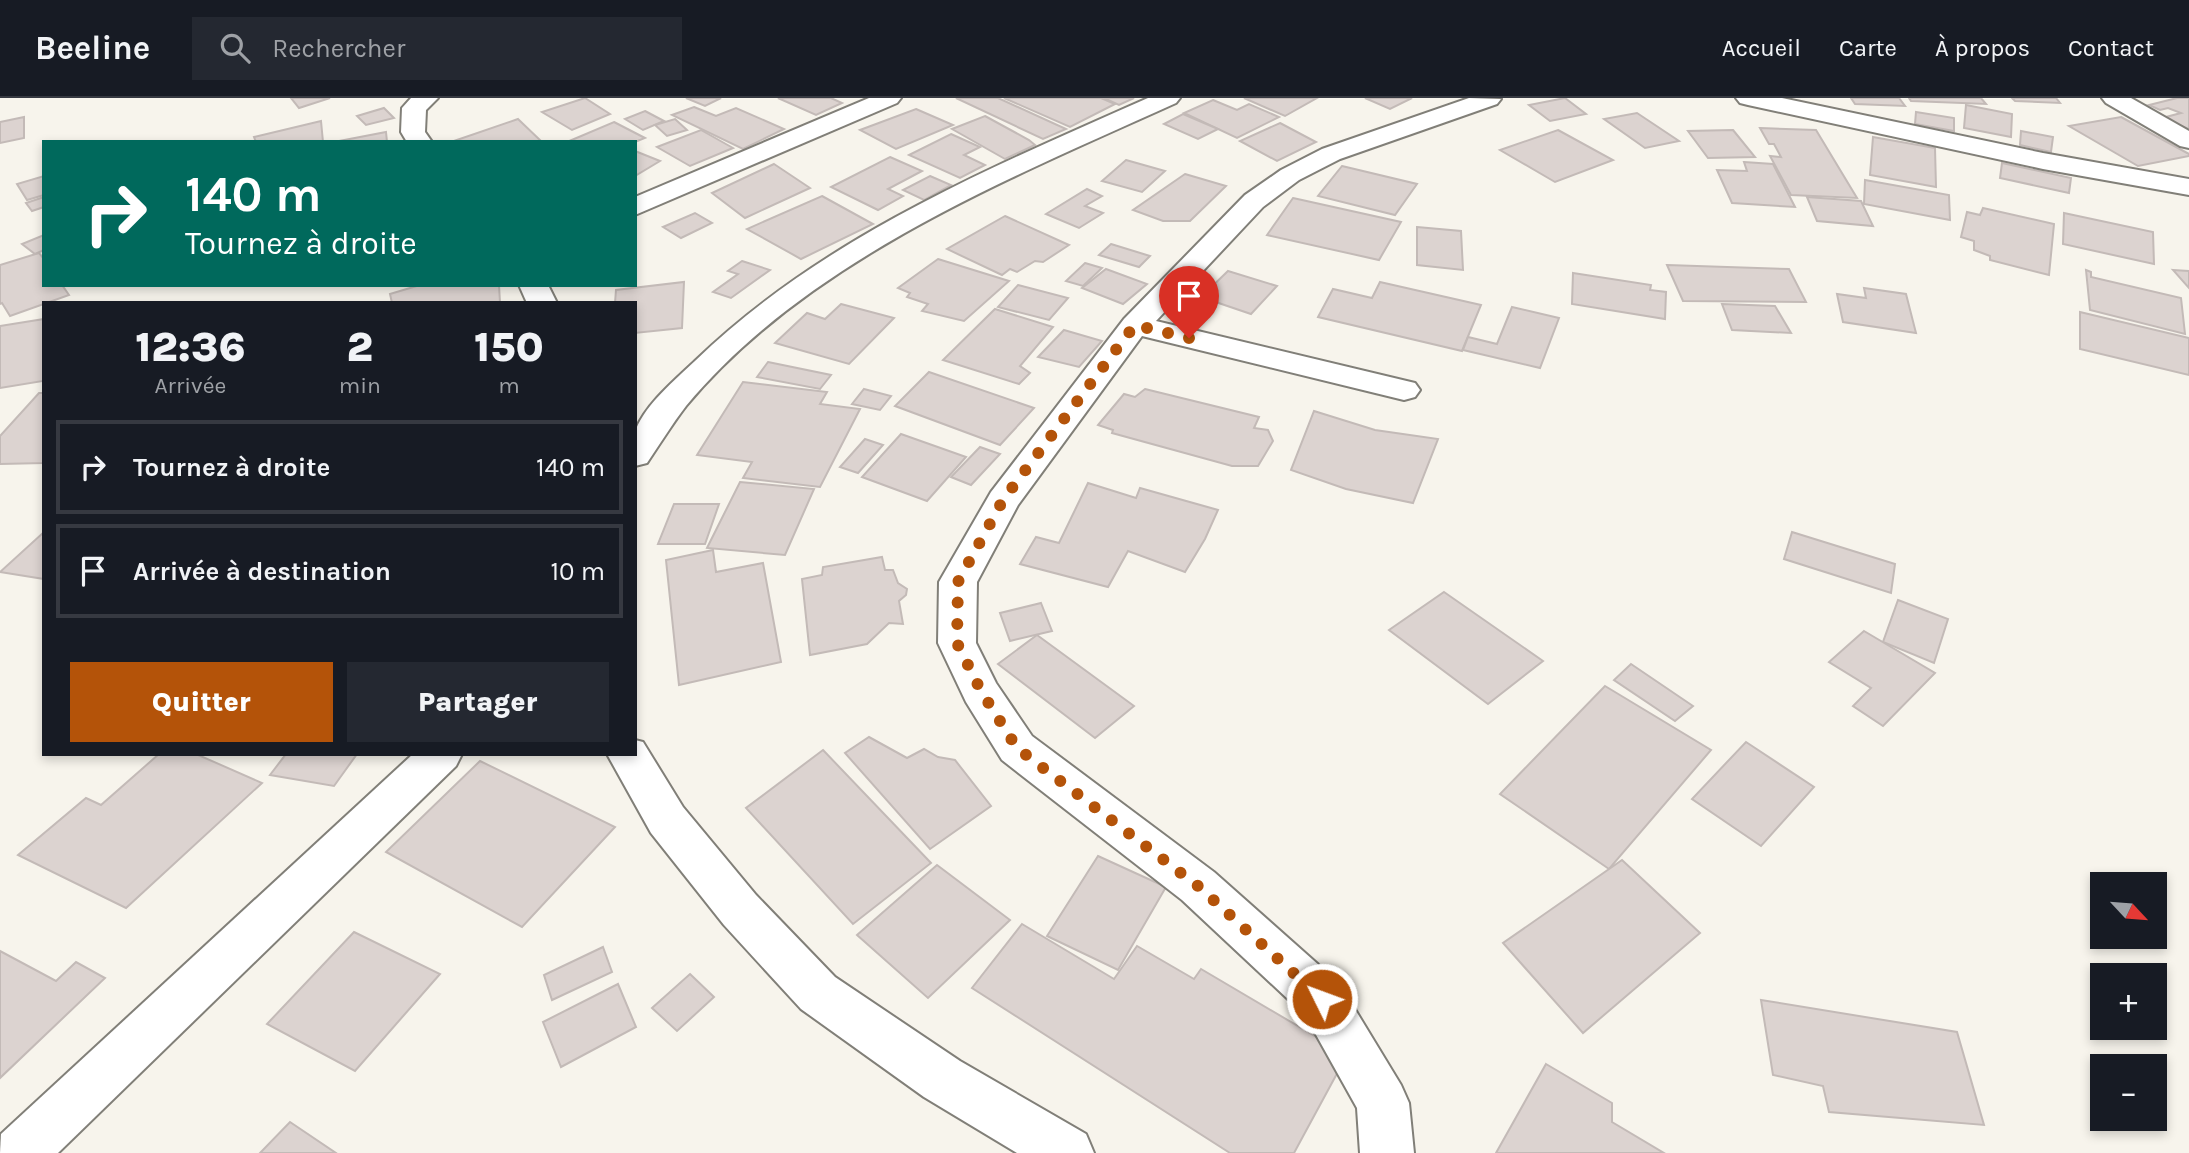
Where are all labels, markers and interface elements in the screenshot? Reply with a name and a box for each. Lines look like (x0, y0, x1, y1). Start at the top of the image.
search box (192, 17, 682, 80)
text: Beeline (35, 29, 150, 67)
icon: search (216, 29, 254, 67)
text: Rechercher (272, 33, 405, 64)
text: Accueil (1722, 34, 1801, 62)
text: Carte (1839, 34, 1897, 62)
text: À propos (1935, 34, 2030, 62)
text: Contact (2068, 34, 2154, 62)
text: 140 m (185, 166, 322, 223)
icon: right (70, 168, 161, 259)
text: Tournez à droite (185, 225, 417, 262)
pin (1159, 266, 1219, 338)
icon: arrive (1170, 277, 1208, 315)
text: 12:36 (135, 322, 245, 372)
text: 2 (347, 322, 373, 372)
text: 150 (474, 322, 544, 372)
text: Arrivée (154, 372, 226, 399)
text: min (339, 372, 381, 399)
text: m (498, 372, 520, 399)
icon: right (74, 448, 112, 486)
text: Tournez à droite (133, 452, 330, 483)
text: 140 m (536, 452, 605, 483)
icon: arrive (74, 552, 112, 590)
text: Arrivée à destination (133, 556, 391, 587)
text: 10 m (550, 556, 605, 587)
button: Quitter (70, 662, 333, 742)
button: Partager (347, 662, 609, 742)
north arrow (2090, 872, 2166, 948)
map controls (2090, 872, 2167, 1131)
position arrow (1285, 962, 1359, 1036)
button: + (2090, 963, 2167, 1040)
button: − (2090, 1054, 2167, 1131)

